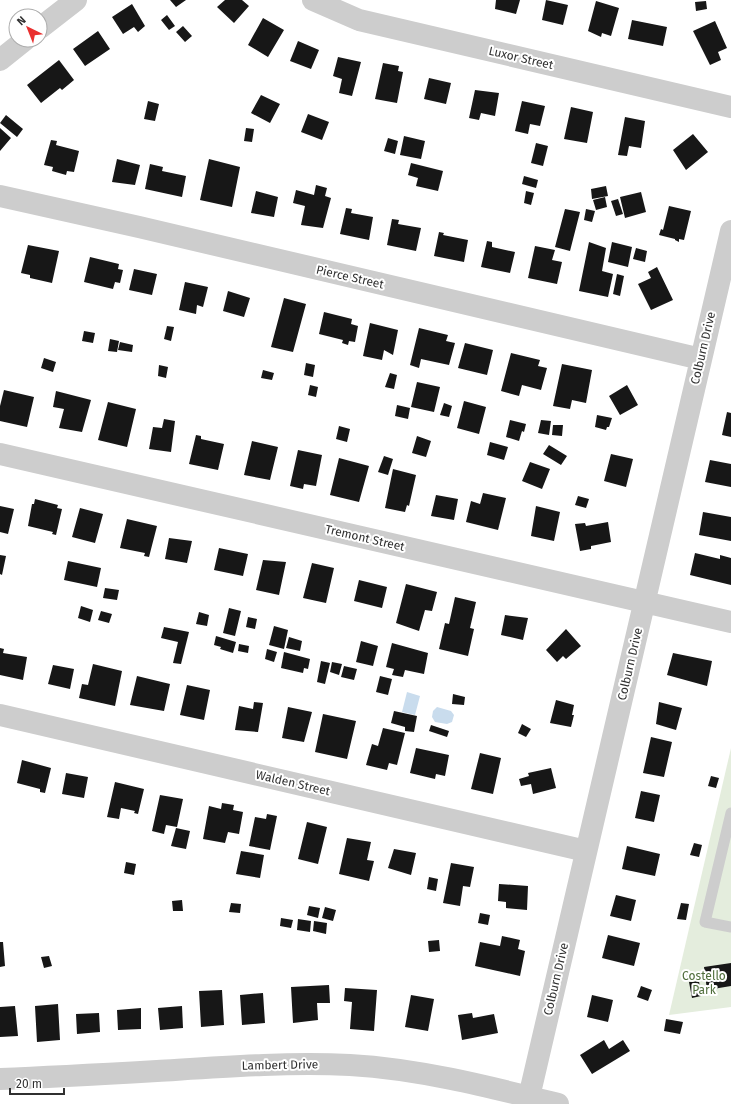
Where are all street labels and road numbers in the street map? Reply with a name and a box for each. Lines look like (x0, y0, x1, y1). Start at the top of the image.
street label: Luxor Street (487, 44, 555, 72)
street label: Pierce Street (315, 262, 386, 292)
street label: Colburn Drive (688, 310, 718, 386)
street label: Tremont Street (324, 522, 407, 554)
street label: Colburn Drive (615, 626, 645, 702)
street label: Walden Street (254, 768, 332, 799)
street label: Colburn Drive (541, 941, 571, 1017)
street label: Lambert Drive (242, 1057, 318, 1073)

